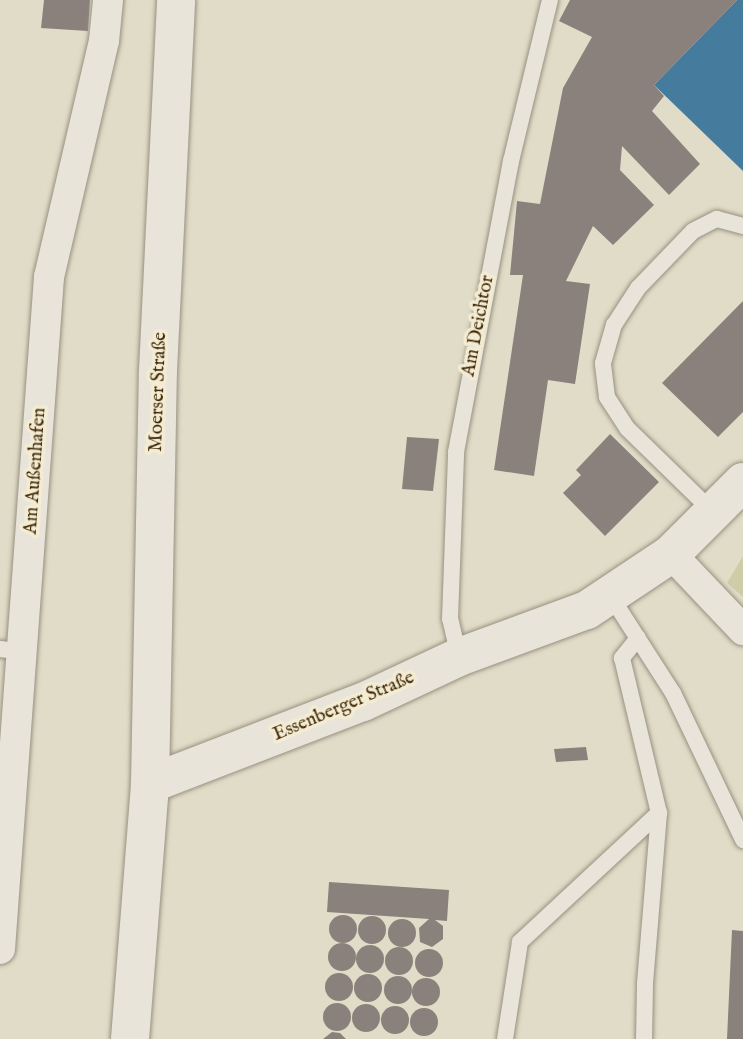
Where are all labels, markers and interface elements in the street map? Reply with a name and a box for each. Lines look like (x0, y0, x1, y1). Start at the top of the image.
street label: Am Deichtor (458, 274, 500, 378)
street label: Moerser Straße (146, 332, 172, 452)
street label: Am Außenhafen (20, 407, 52, 535)
street label: Essenberger Straße (270, 667, 418, 747)

